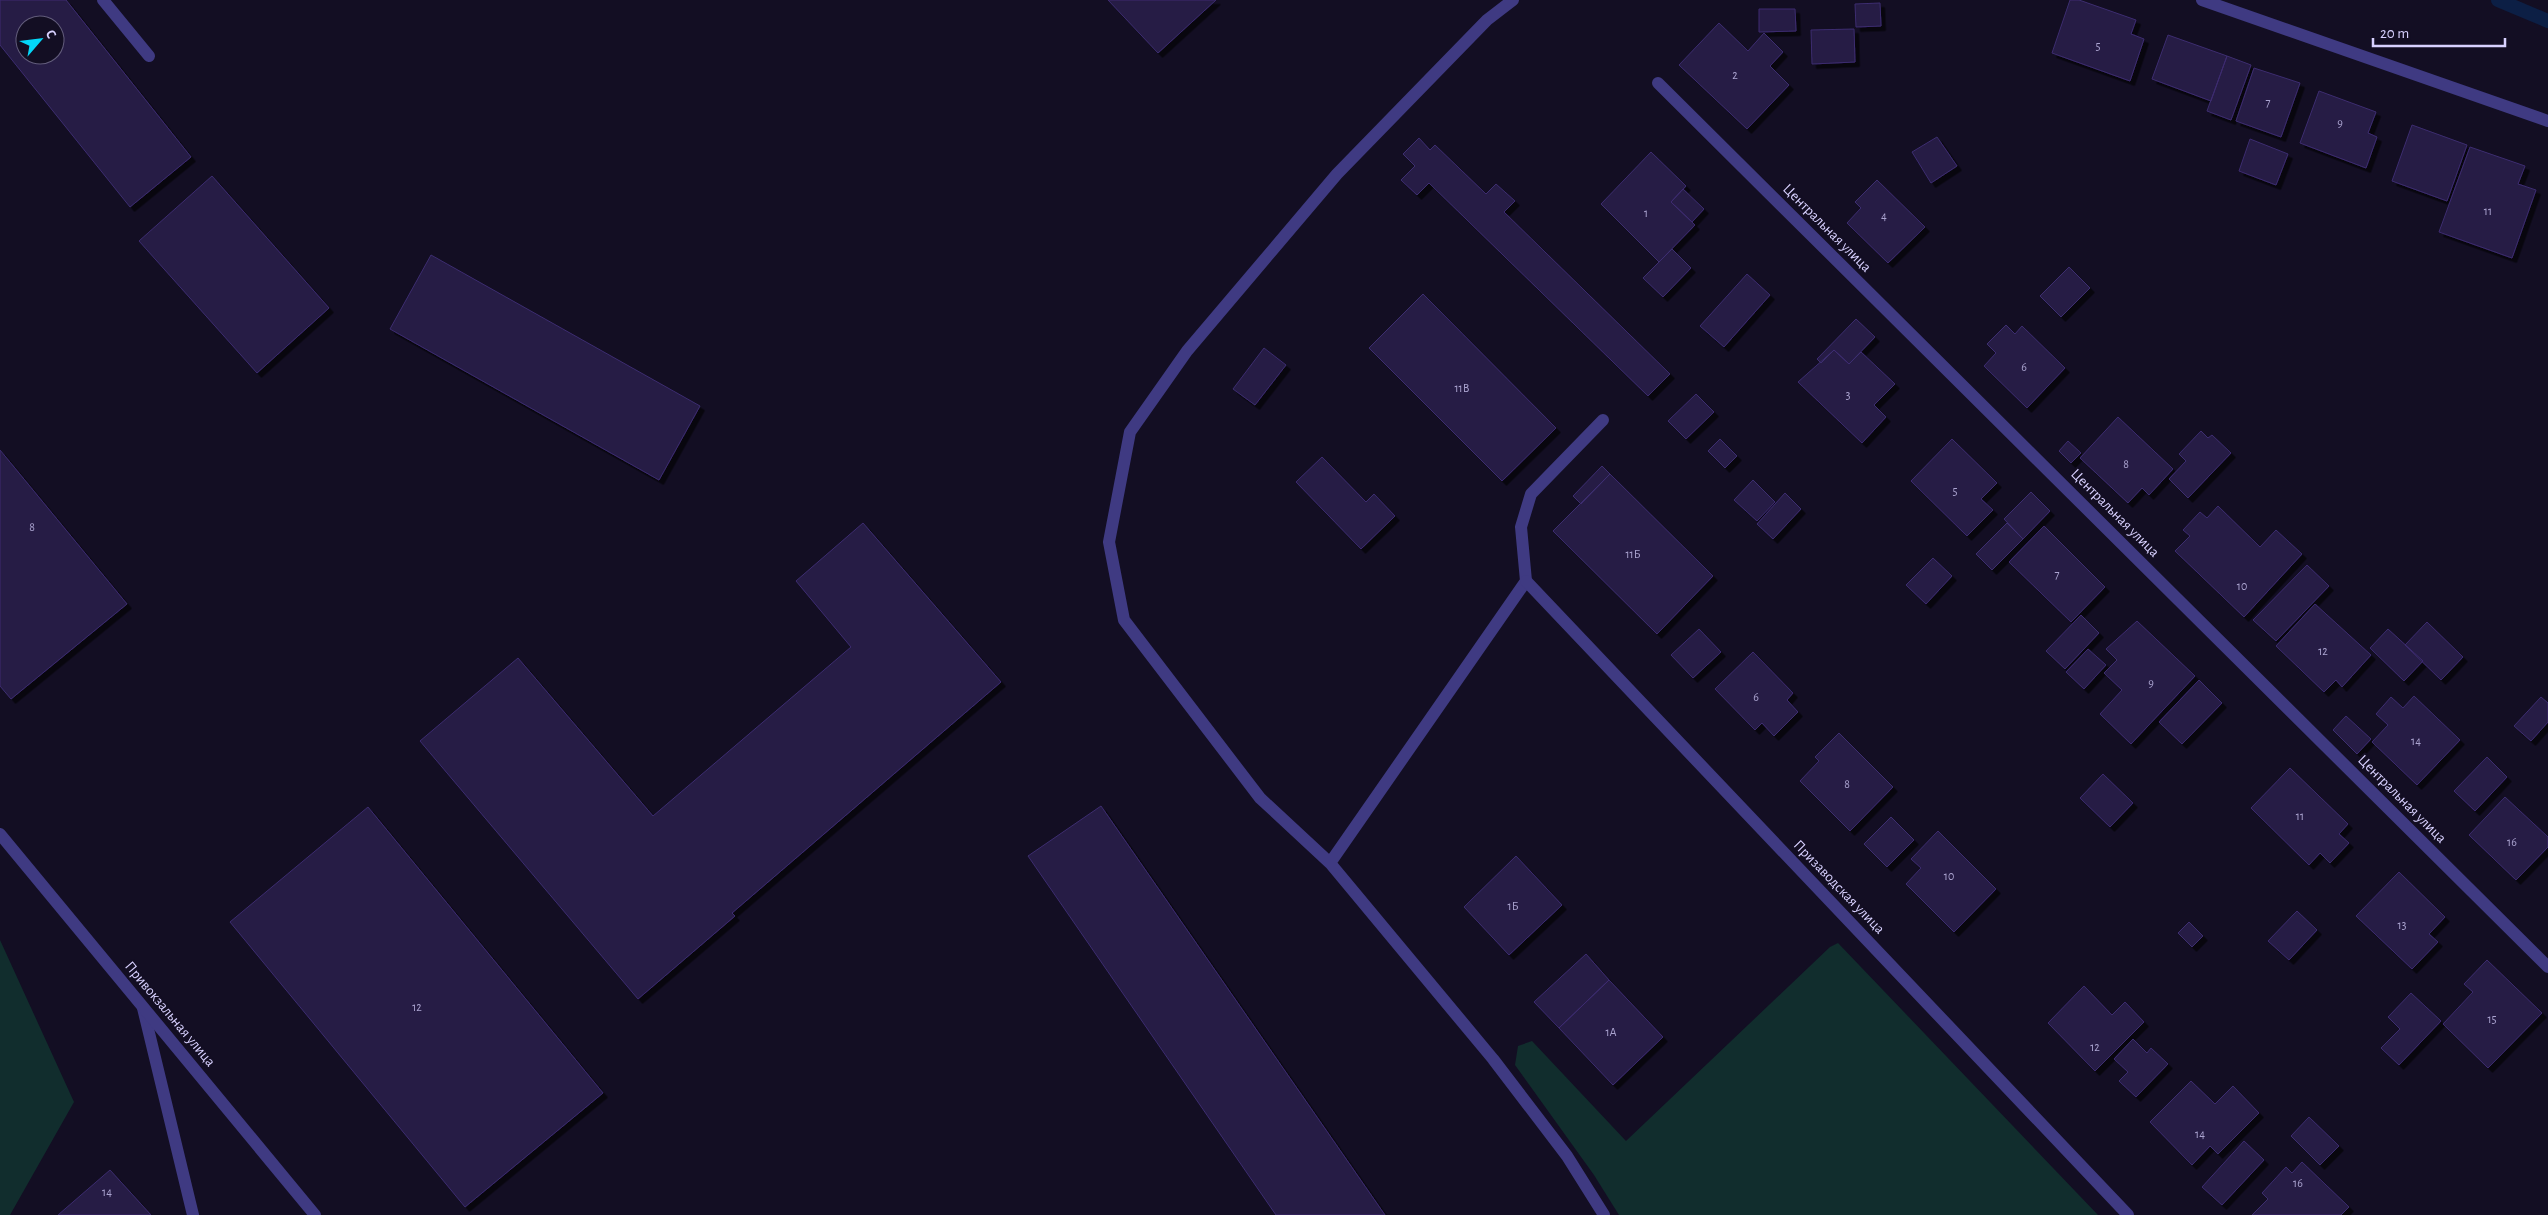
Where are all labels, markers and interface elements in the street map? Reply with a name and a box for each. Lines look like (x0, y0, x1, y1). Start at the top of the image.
north arrow (15, 15, 65, 65)
scale bar (2373, 15, 2506, 47)
text: 20 m (2380, 26, 2409, 41)
text: С (43, 28, 59, 41)
house number: 5 (2095, 40, 2101, 52)
house number: 2 (1732, 69, 1738, 81)
house number: 7 (2265, 96, 2271, 108)
house number: 9 (2337, 117, 2343, 129)
street label: Центральная улица (1780, 181, 1874, 275)
house number: 11 (2484, 205, 2492, 217)
house number: 1 (1644, 207, 1648, 219)
house number: 4 (1881, 210, 1887, 222)
house number: 6 (2021, 361, 2027, 373)
house number: 11В (1454, 382, 1470, 394)
house number: 3 (1846, 389, 1851, 401)
house number: 8 (2123, 458, 2129, 470)
street label: Центральная улица (2068, 466, 2162, 560)
house number: 5 (1952, 485, 1958, 497)
house number: 8 (29, 521, 35, 533)
house number: 11Б (1625, 548, 1641, 560)
house number: 7 (2054, 568, 2060, 580)
house number: 10 (2237, 580, 2247, 592)
house number: 12 (2318, 645, 2328, 657)
house number: 9 (2148, 677, 2154, 689)
house number: 6 (1753, 691, 1759, 703)
house number: 14 (2411, 735, 2421, 747)
street label: Центральная улица (2355, 752, 2449, 846)
house number: 8 (1844, 778, 1850, 790)
house number: 11 (2296, 810, 2304, 822)
house number: 16 (2507, 836, 2517, 848)
street label: Призаводская улица (1791, 837, 1888, 937)
house number: 10 (1944, 870, 1954, 882)
house number: 1Б (1508, 900, 1519, 912)
house number: 13 (2397, 919, 2407, 931)
street label: Привокзальная улица (122, 959, 218, 1069)
house number: 12 (412, 1001, 422, 1013)
house number: 15 (2487, 1013, 2497, 1025)
house number: 1А (1605, 1026, 1617, 1038)
house number: 12 (2090, 1041, 2100, 1053)
house number: 14 (2195, 1128, 2205, 1140)
house number: 16 (2293, 1177, 2303, 1189)
house number: 14 (102, 1186, 112, 1198)

